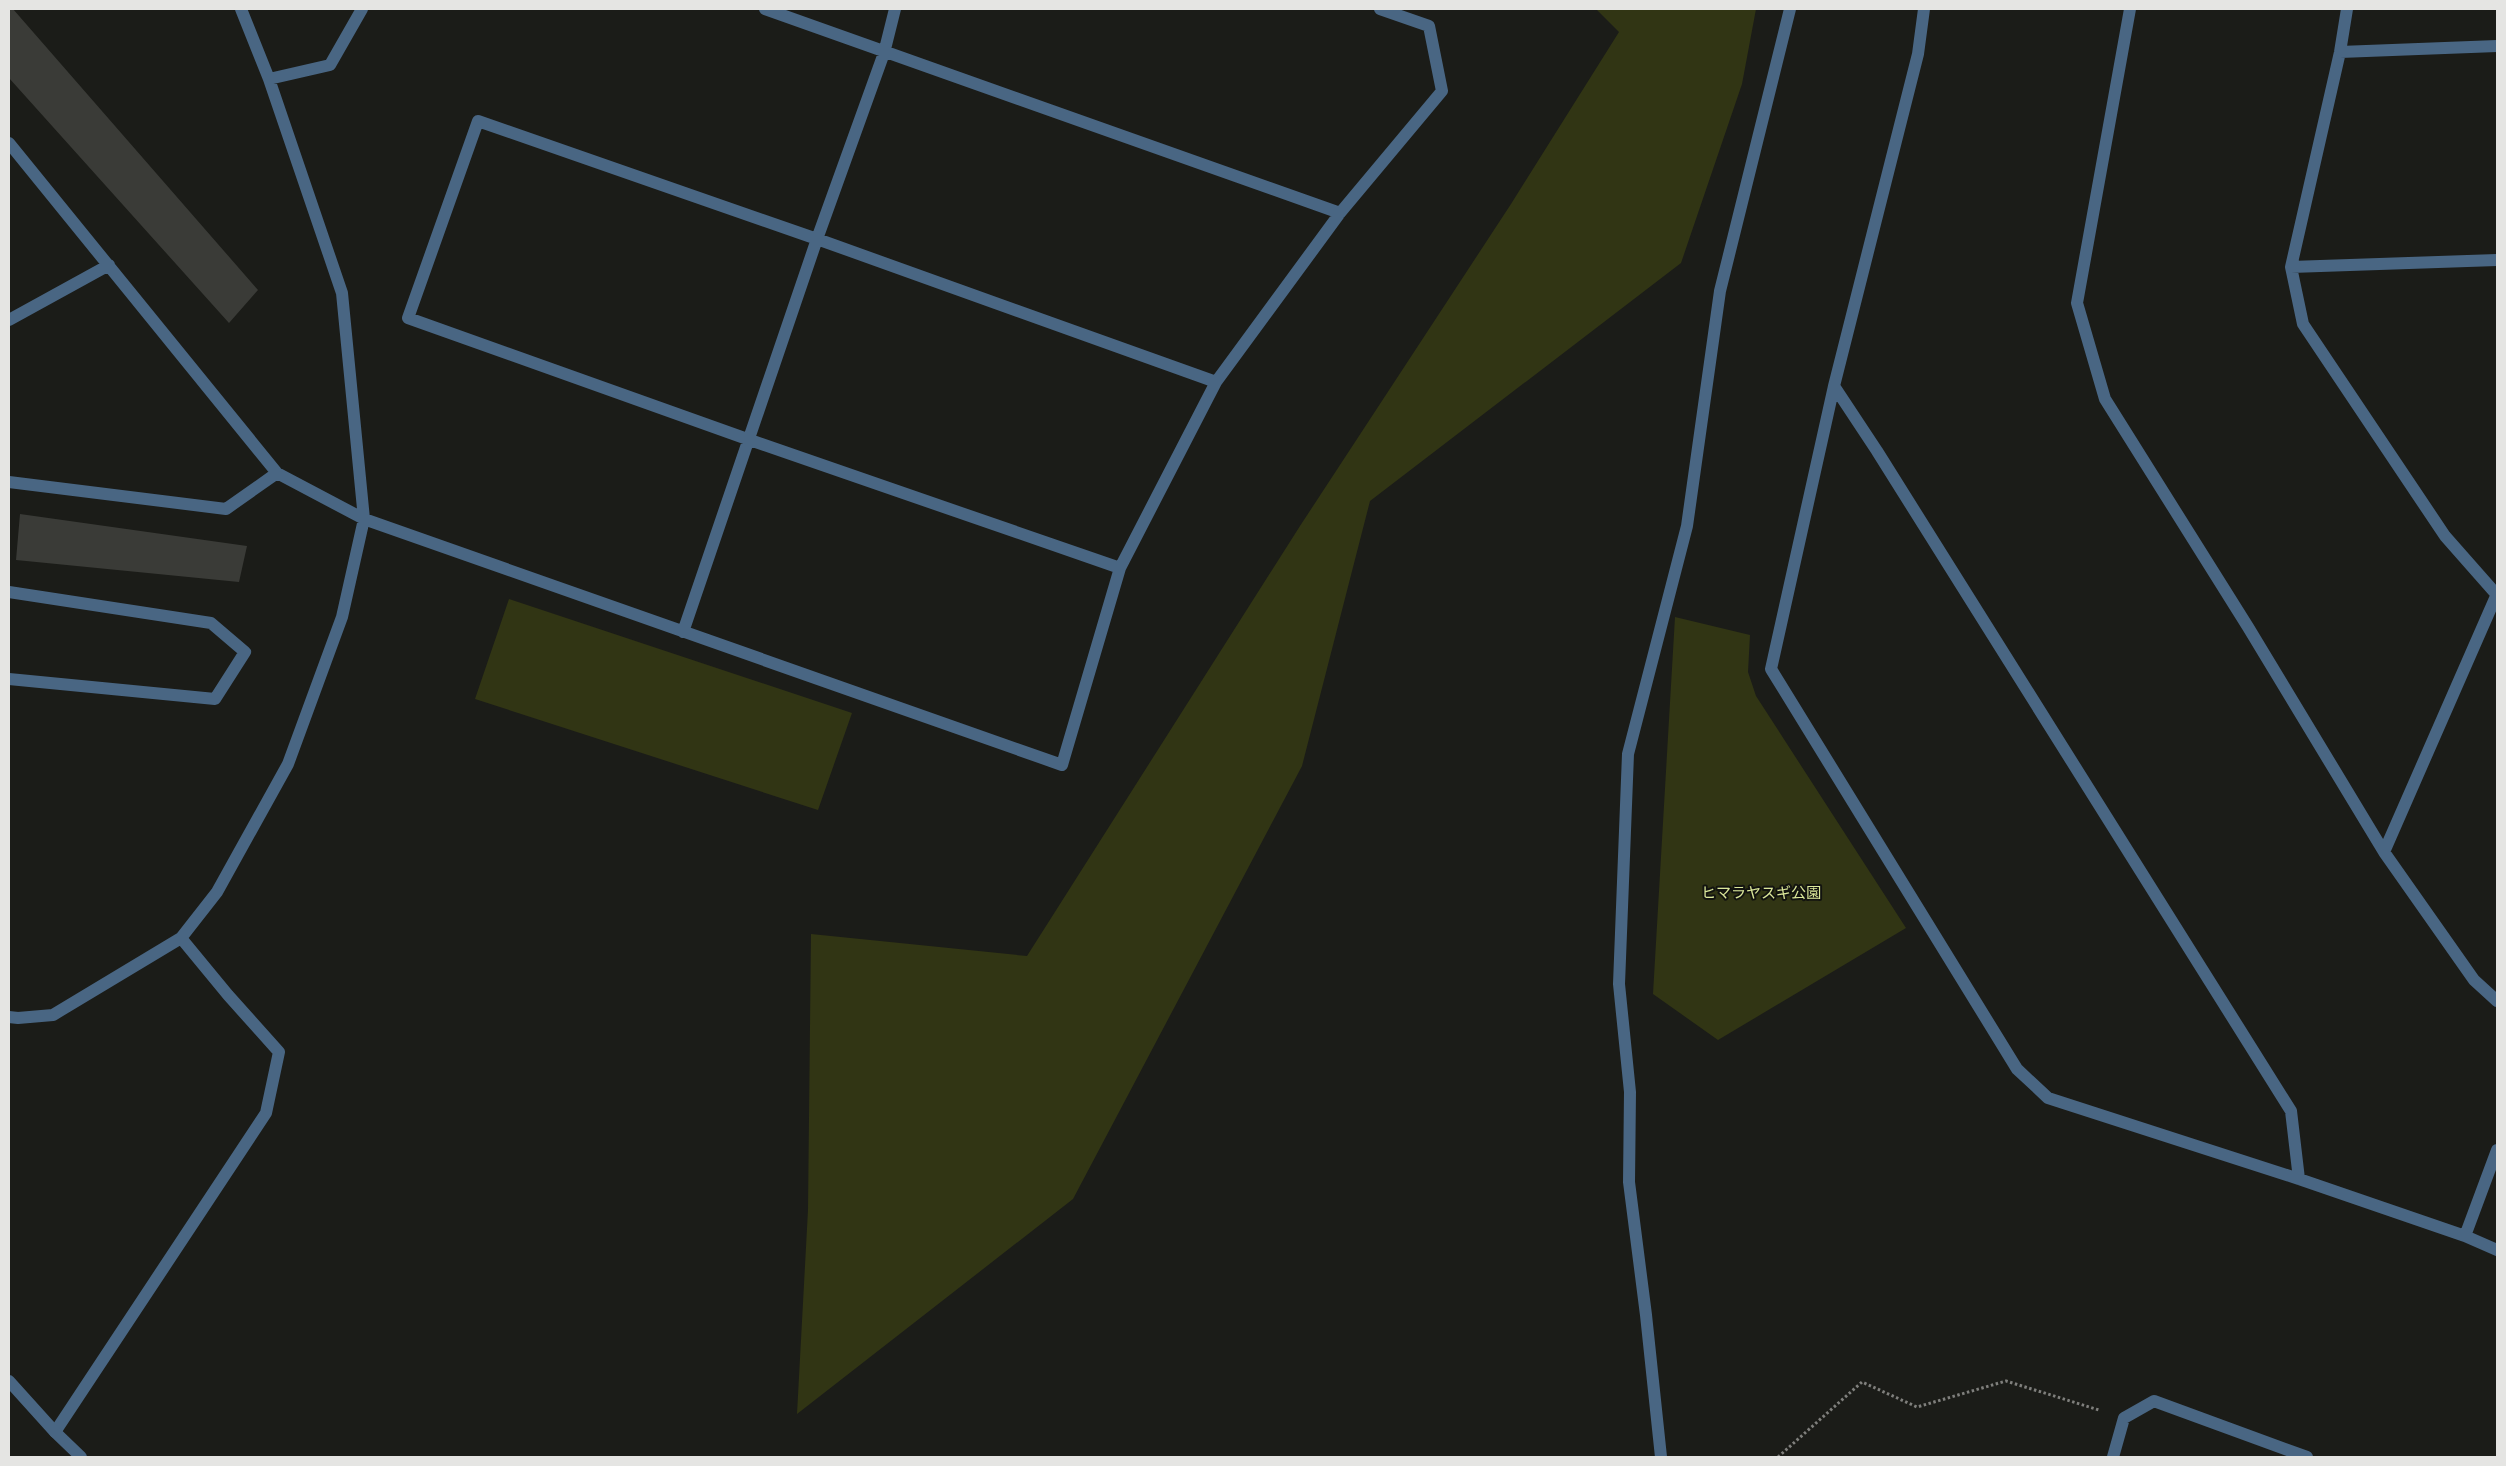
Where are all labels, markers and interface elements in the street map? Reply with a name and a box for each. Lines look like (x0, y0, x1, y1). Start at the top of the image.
park label: ヒマラヤスギ公園 (1701, 884, 1821, 902)

